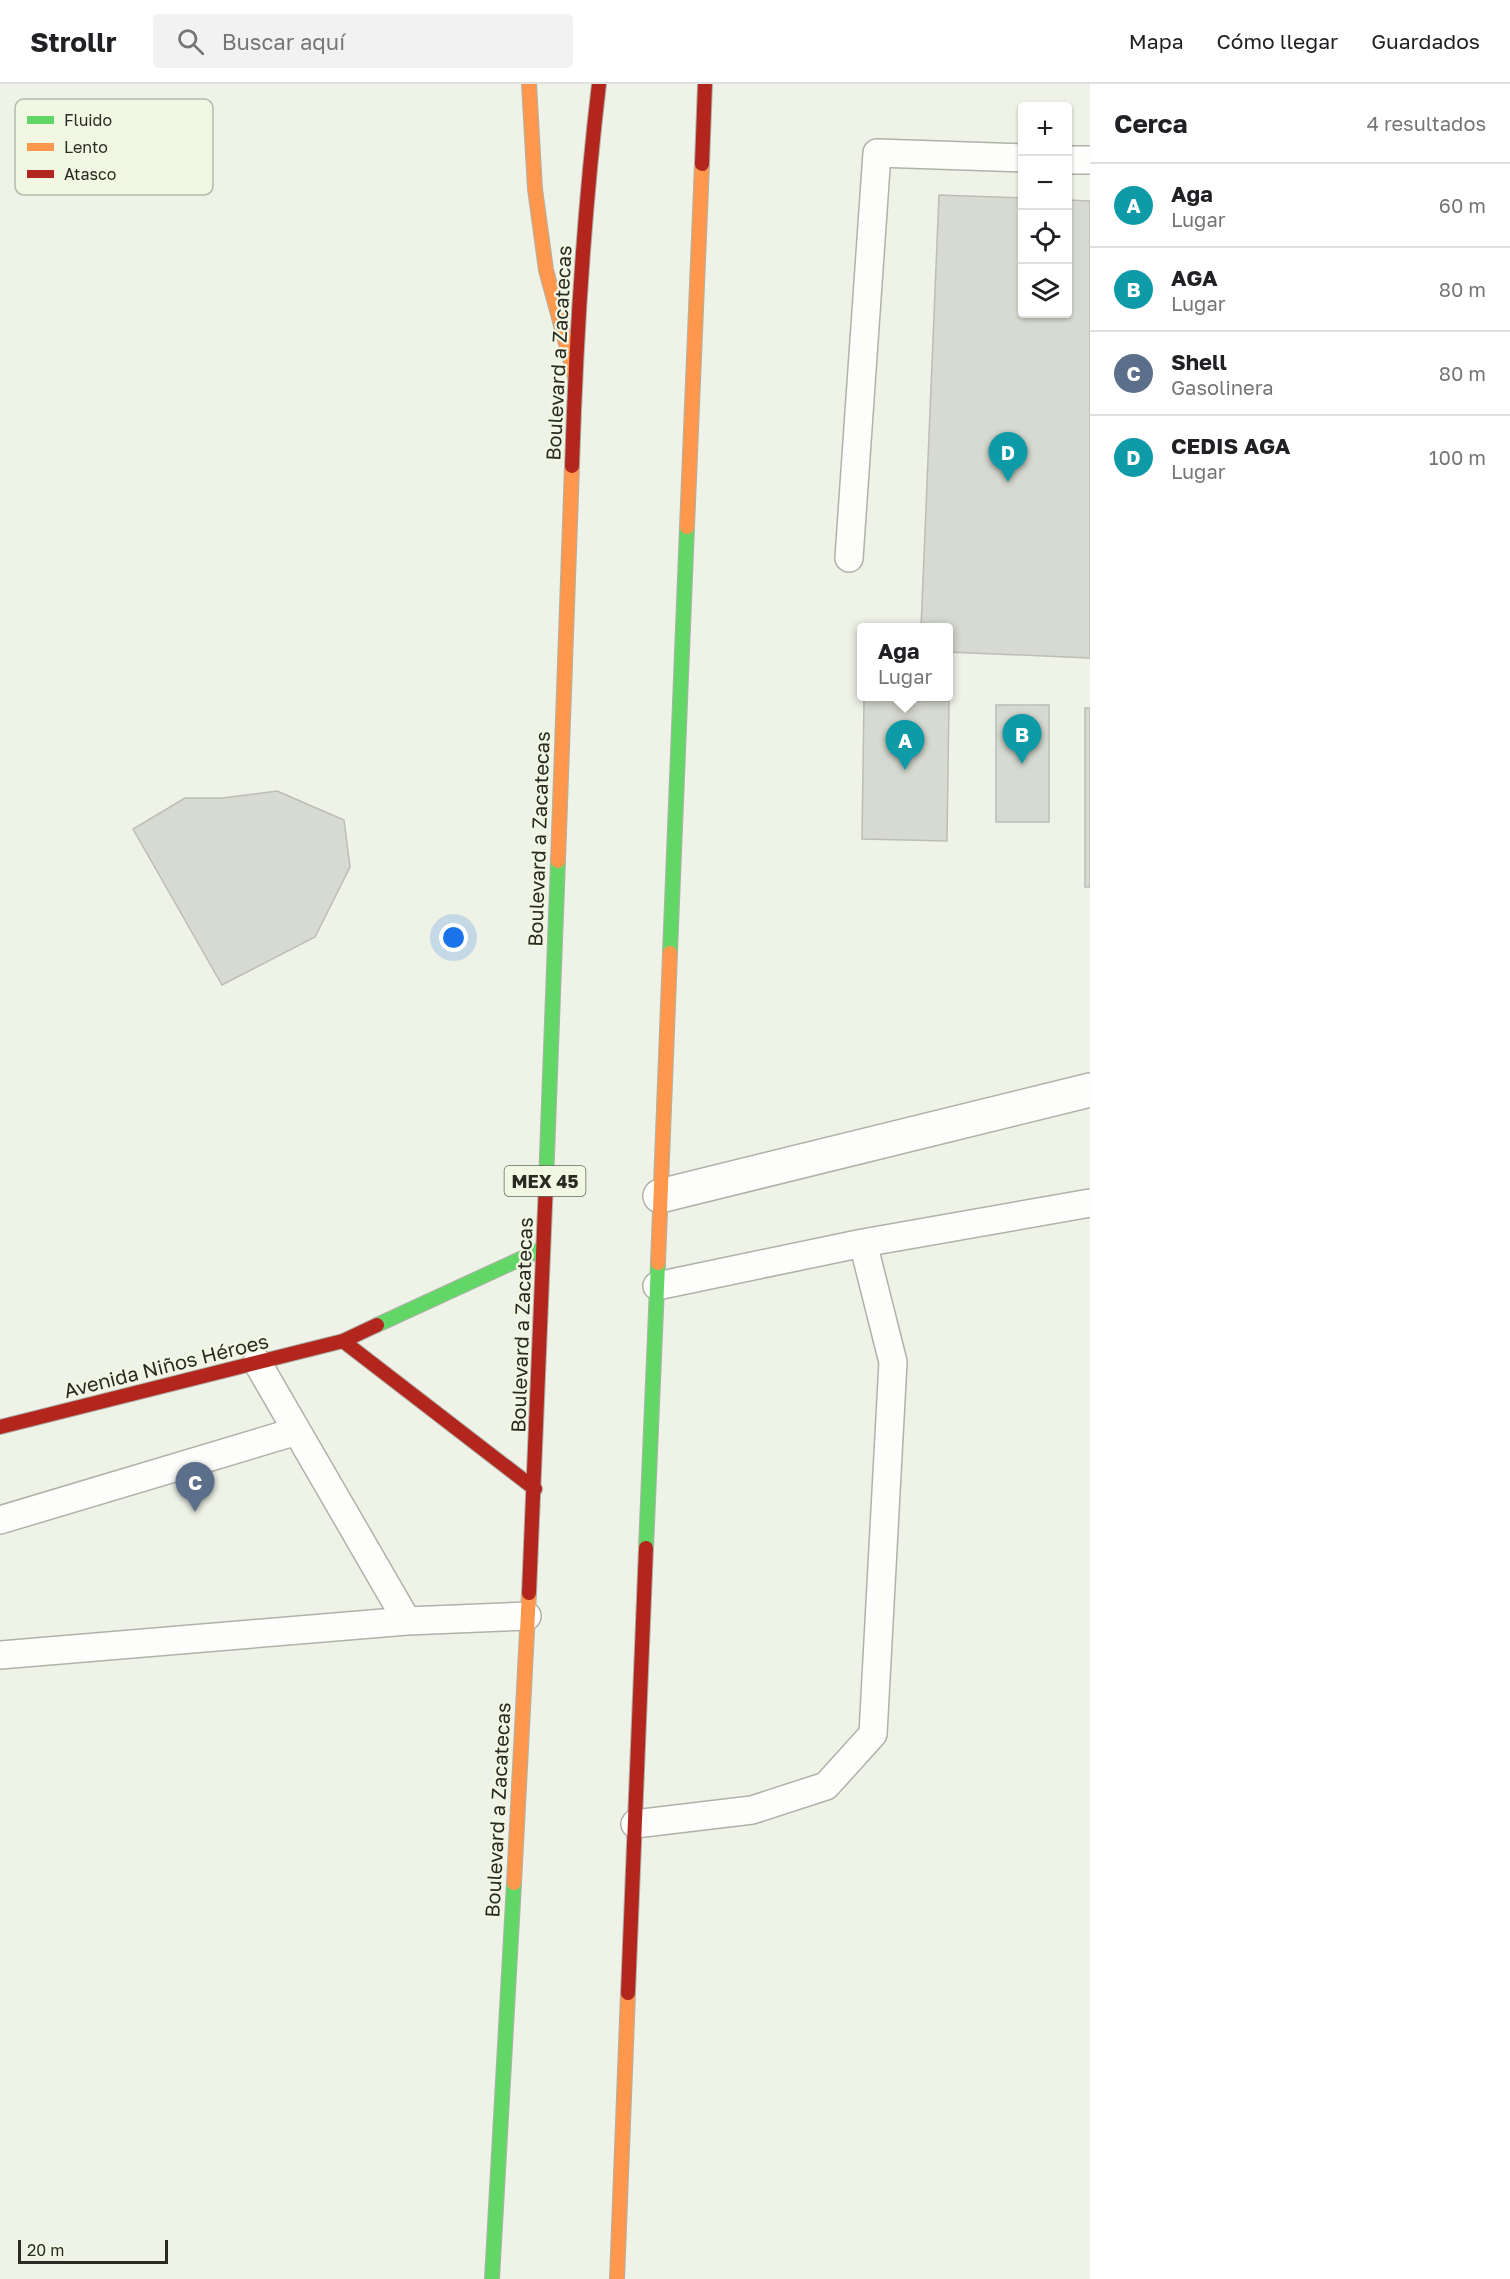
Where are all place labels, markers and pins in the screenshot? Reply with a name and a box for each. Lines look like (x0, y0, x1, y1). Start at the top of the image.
pin: D (988, 432, 1028, 482)
pin: B (1002, 714, 1042, 764)
pin: A (886, 720, 924, 770)
pin: C (176, 1462, 214, 1512)

